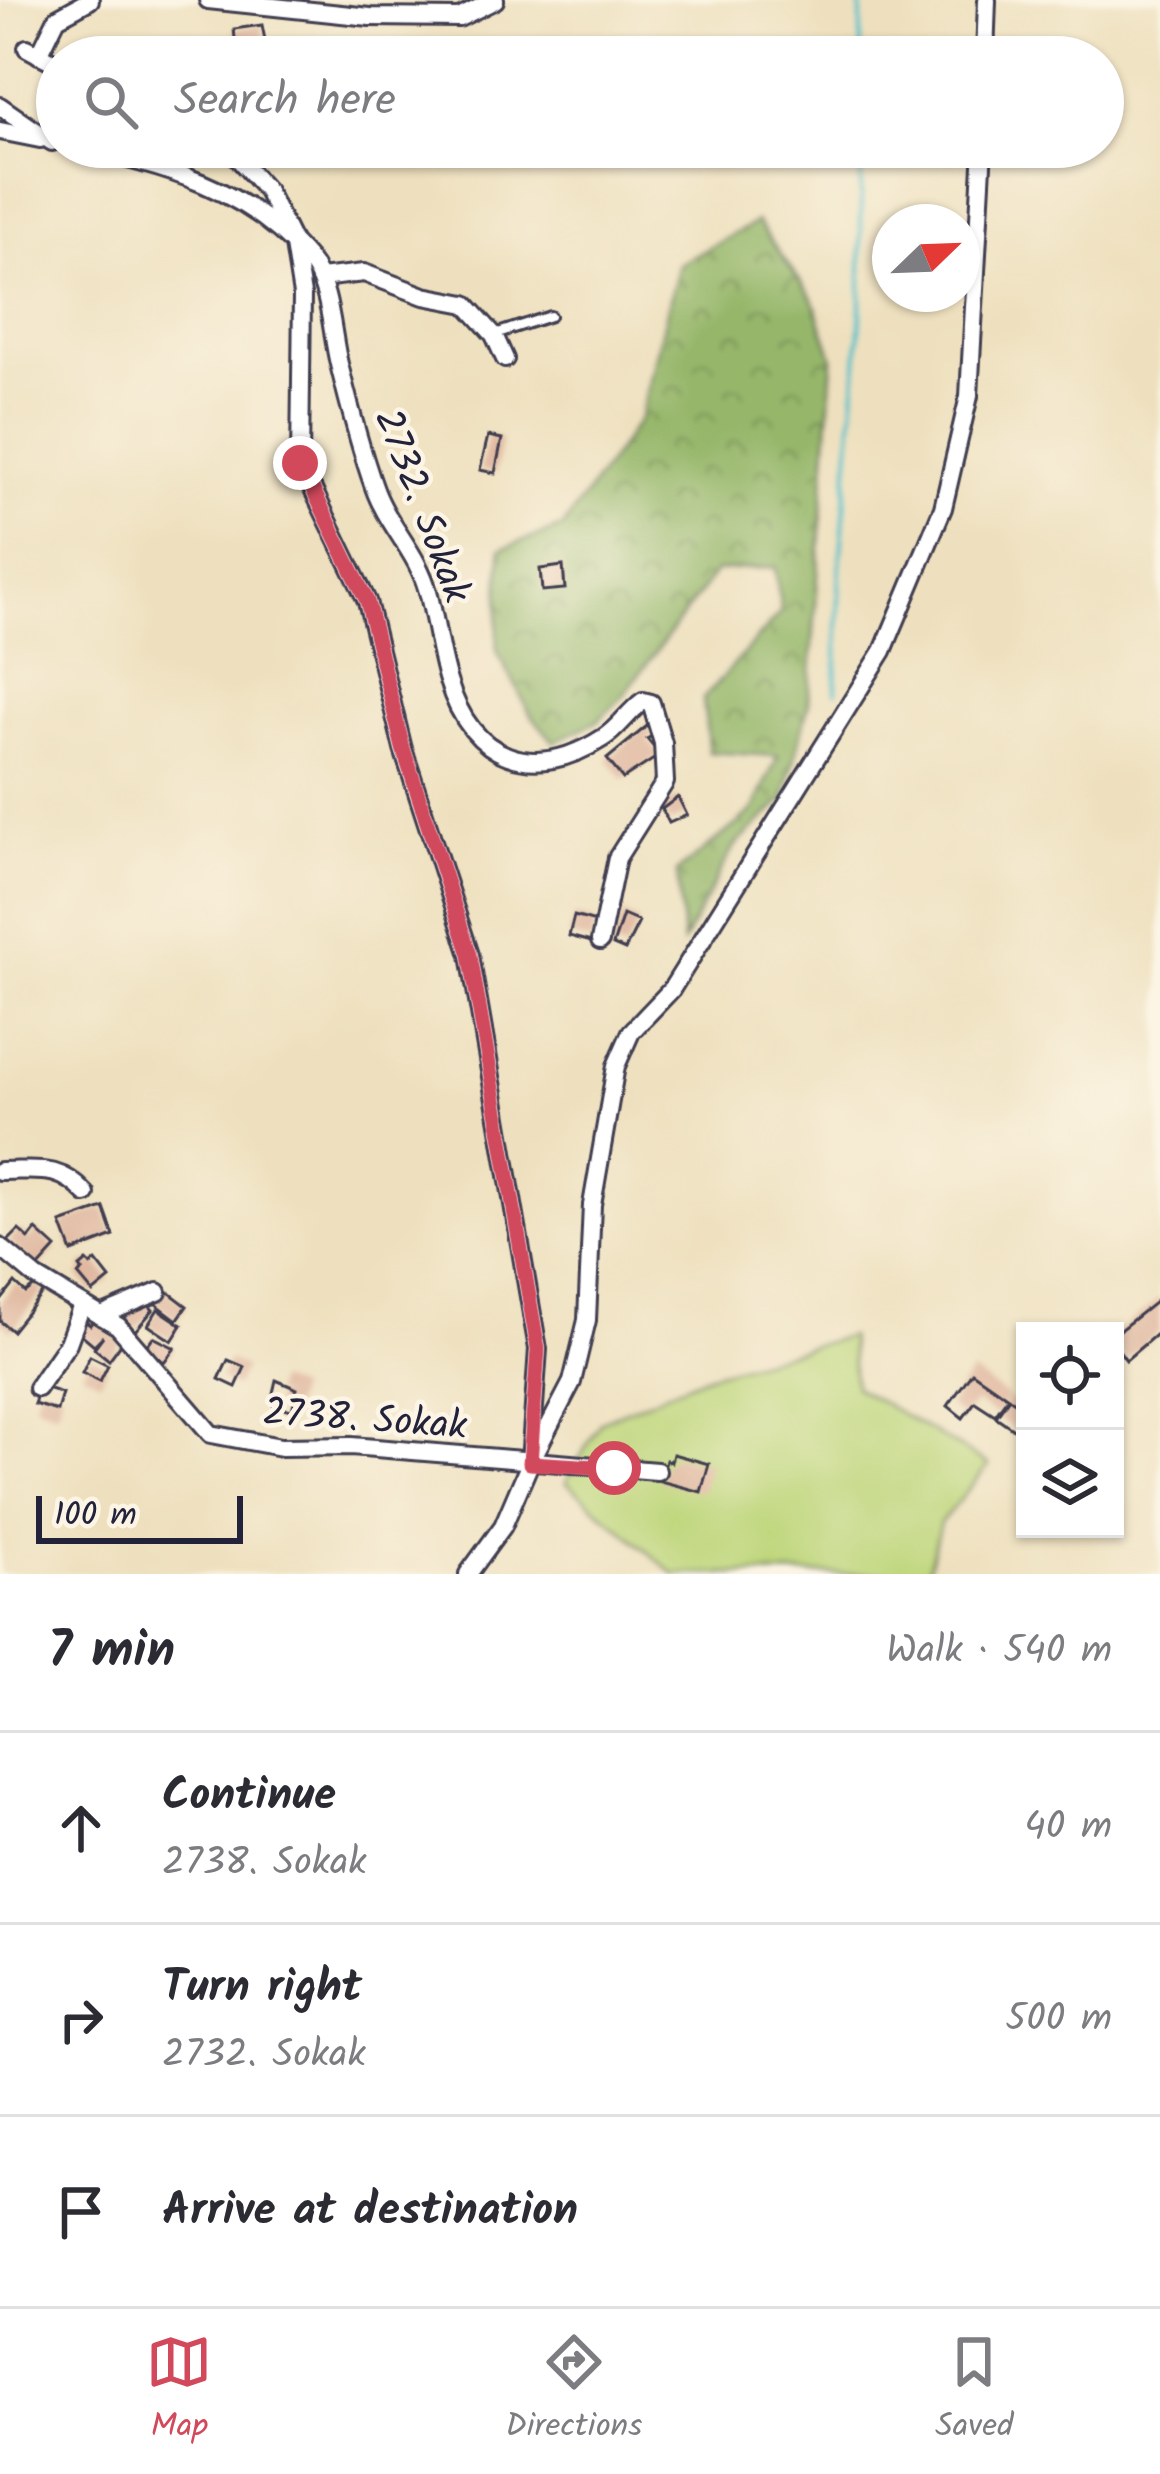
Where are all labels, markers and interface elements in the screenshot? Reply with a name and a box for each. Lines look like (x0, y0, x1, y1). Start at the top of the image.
search box (36, 36, 1124, 168)
text: Search here (174, 66, 396, 138)
icon: search (78, 69, 144, 135)
north arrow (872, 204, 980, 312)
street label: 2732. Sokak (355, 400, 486, 613)
route end (273, 436, 327, 490)
map controls (1016, 1322, 1124, 1538)
button: locate (1016, 1322, 1124, 1430)
street label: 2738. Sokak (261, 1383, 470, 1459)
button: layers (1016, 1430, 1124, 1538)
route start (587, 1441, 641, 1495)
scale bar (36, 1490, 243, 1543)
text: 100 m (54, 1490, 137, 1543)
text: 7 min (48, 1612, 175, 1693)
text: Walk · 540 m (886, 1621, 1112, 1683)
text: Continue (162, 1761, 336, 1833)
icon: ahead (48, 1795, 114, 1861)
text: 40 m (1024, 1797, 1112, 1859)
text: 2738. Sokak (162, 1833, 367, 1895)
text: Turn right (162, 1953, 362, 2025)
icon: right (48, 1987, 114, 2053)
text: 500 m (1005, 1989, 1112, 2051)
text: 2732. Sokak (162, 2025, 366, 2087)
text: Arrive at destination (162, 2176, 578, 2248)
icon: arrive (48, 2179, 114, 2245)
tab: Map (146, 2329, 212, 2454)
tab: Directions (505, 2329, 642, 2454)
tab: Saved (935, 2329, 1014, 2454)

